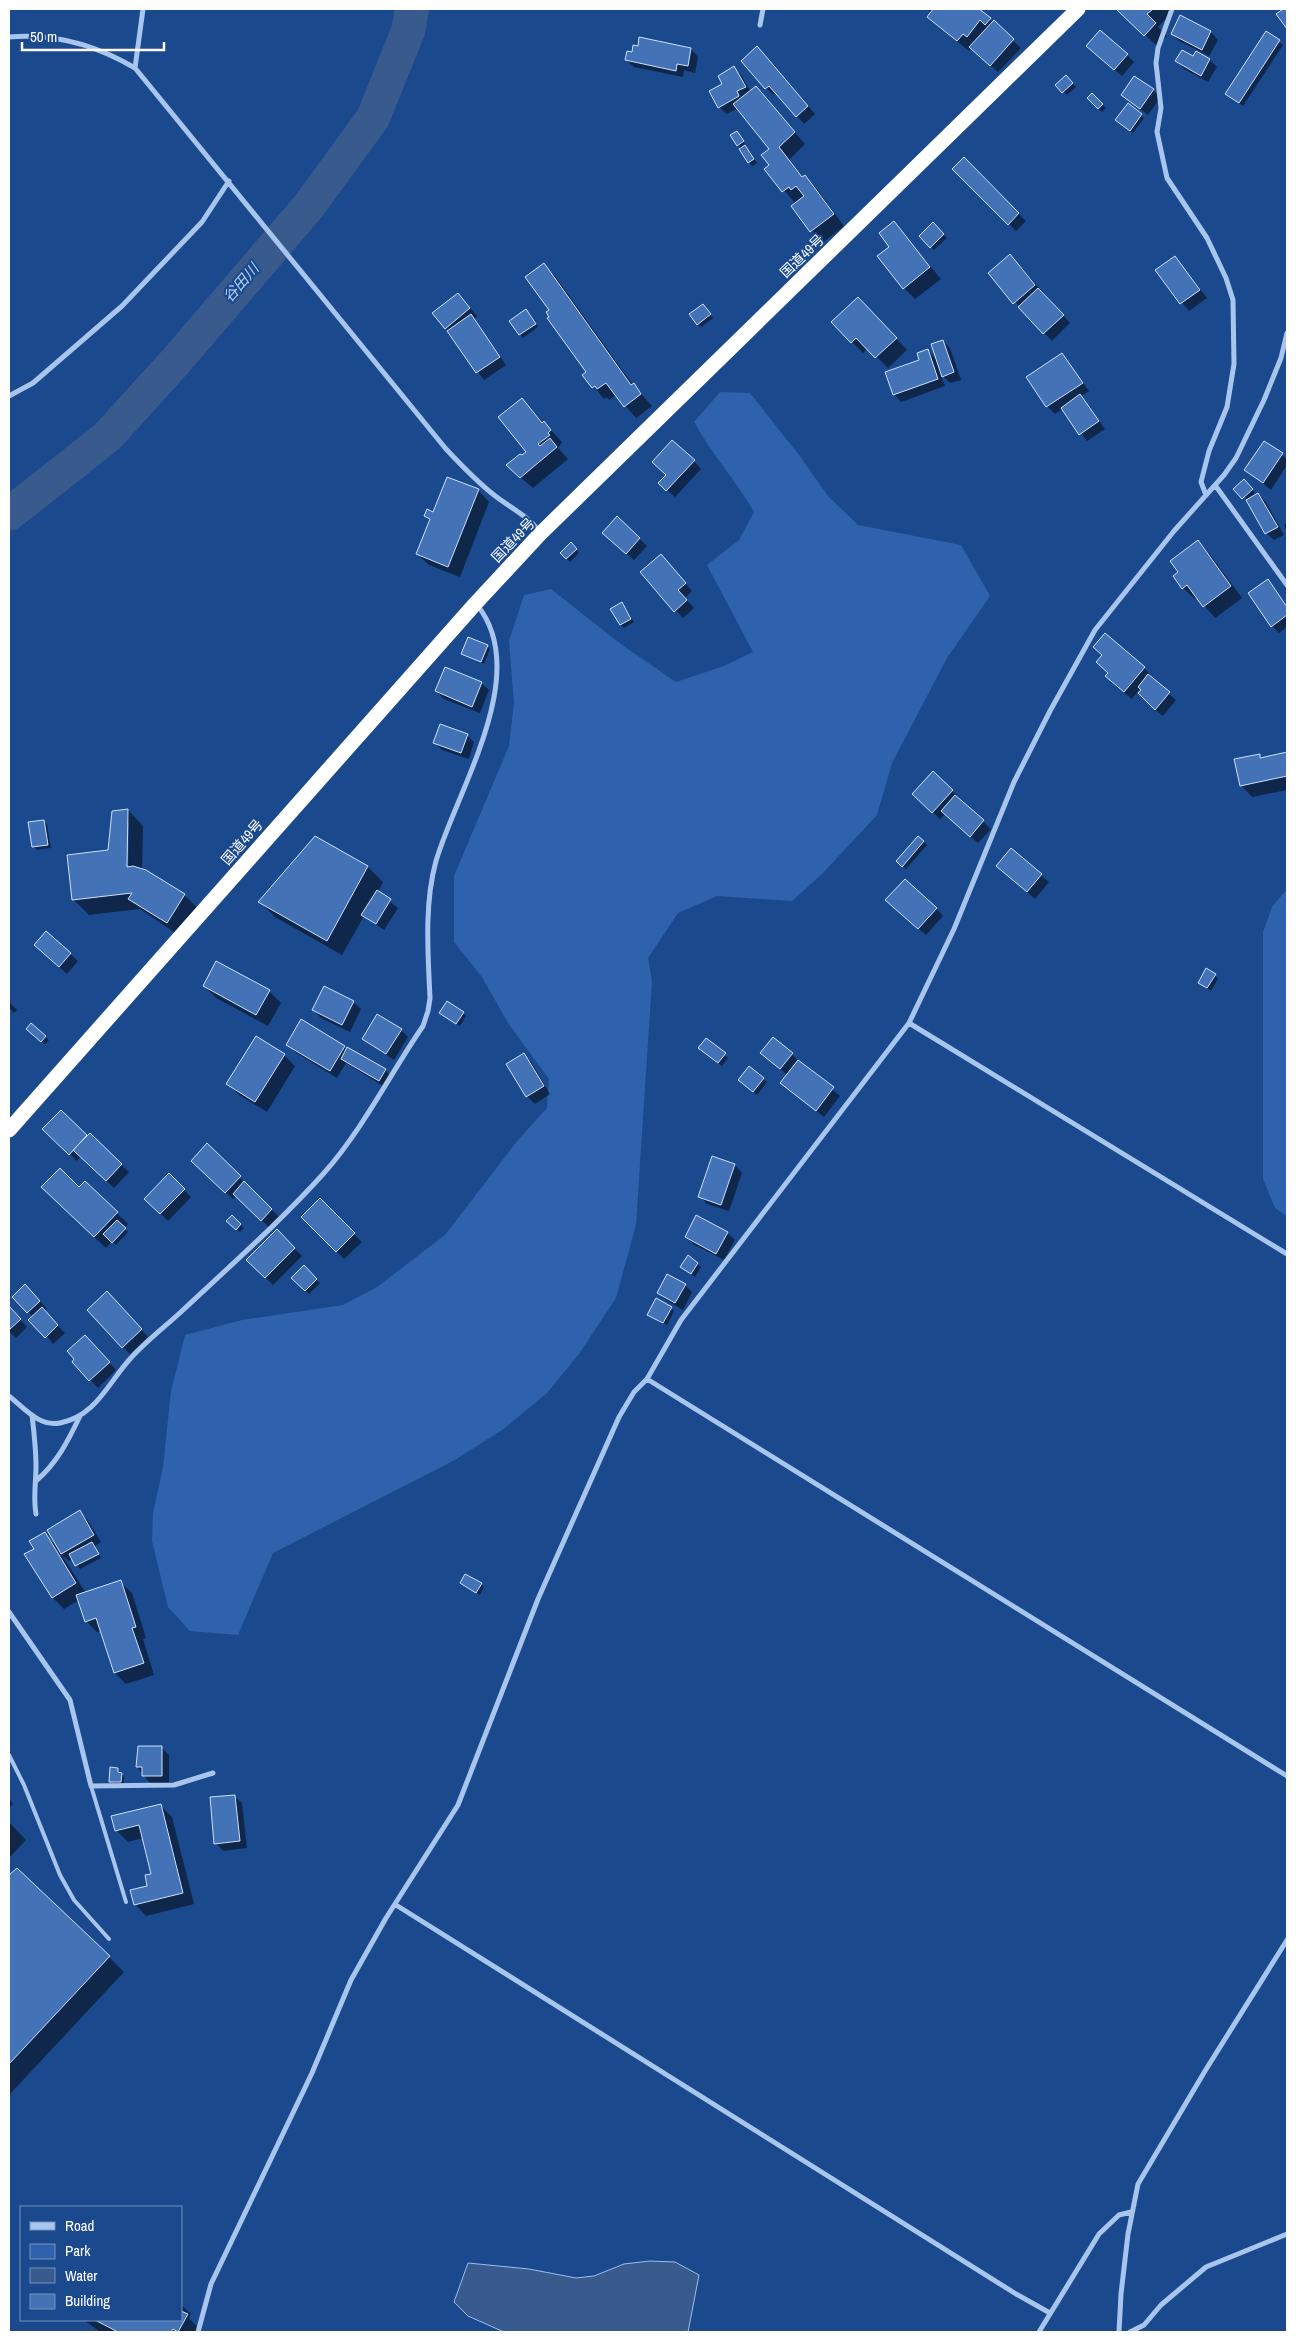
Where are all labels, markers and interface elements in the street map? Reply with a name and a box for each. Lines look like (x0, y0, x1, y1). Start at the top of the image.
scale bar (22, 20, 165, 52)
text: 50 m (30, 26, 57, 47)
street label: 国道49号 (776, 230, 828, 282)
water label: 谷田川 (218, 257, 265, 307)
street label: 国道49号 (487, 514, 539, 566)
street label: 国道49号 (217, 815, 267, 869)
legend (20, 2206, 182, 2321)
text: Road (65, 2215, 94, 2236)
text: Park (65, 2240, 91, 2261)
text: Water (65, 2265, 97, 2286)
text: Building (65, 2290, 110, 2311)

